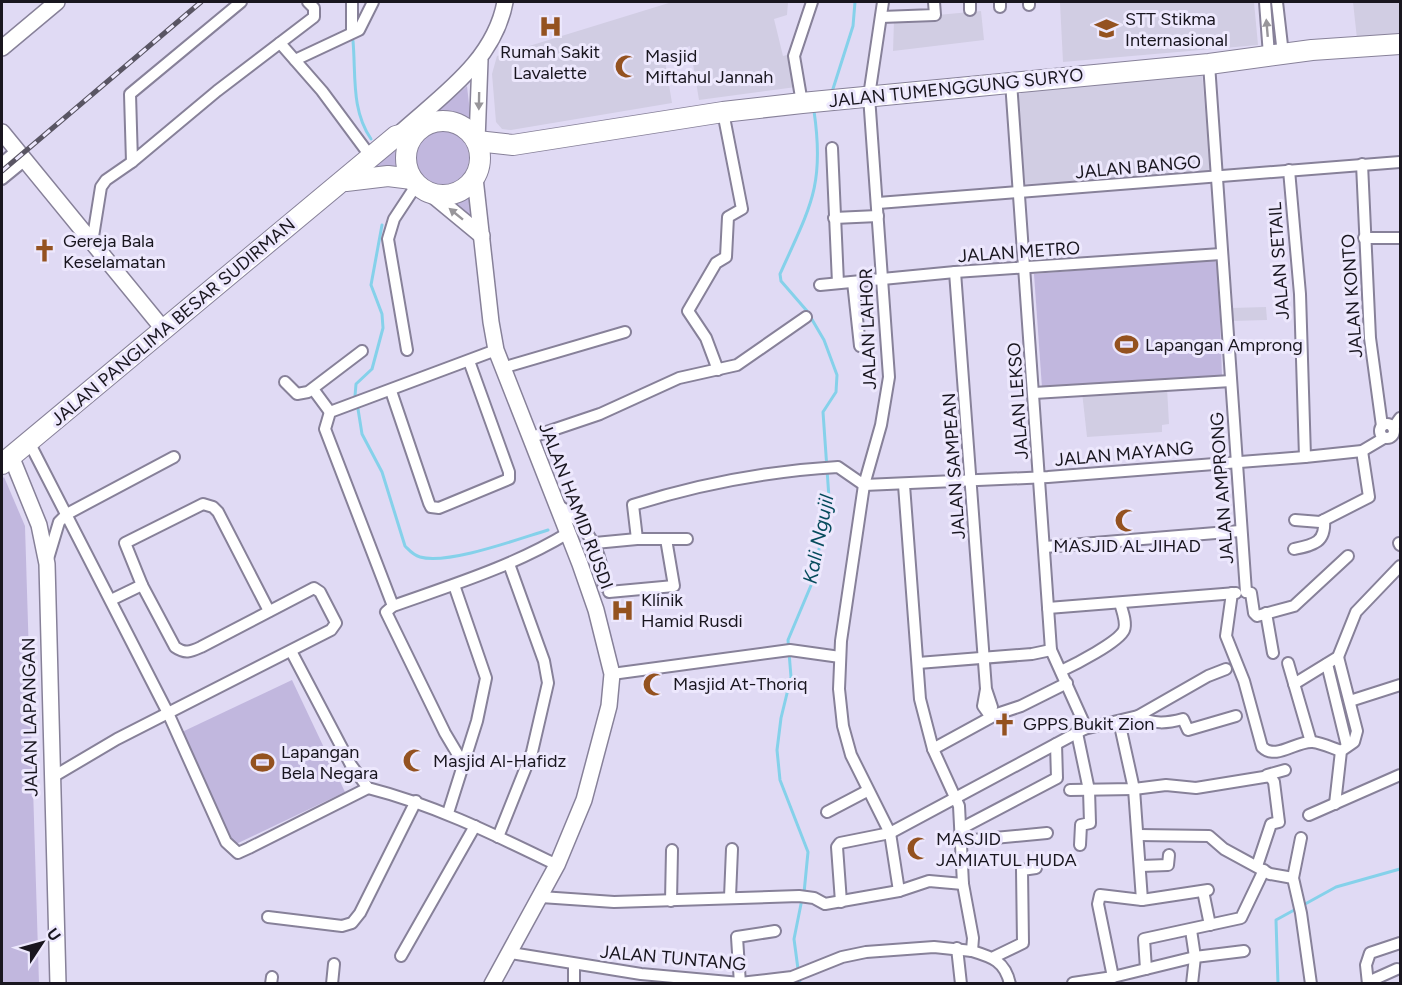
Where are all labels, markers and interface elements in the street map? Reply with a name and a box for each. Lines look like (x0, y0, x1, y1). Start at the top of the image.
place label: STT Stikma Internasional (1125, 8, 1228, 51)
hospital icon: Rumah Sakit Lavalette (537, 13, 563, 39)
school or university icon: STT Stikma Internasional (1094, 16, 1120, 42)
one-way arrow (1262, 19, 1272, 38)
place label: Rumah Sakit Lavalette (500, 41, 600, 84)
place label: Masjid Miftahul Jannah (645, 45, 773, 88)
mosque icon: Masjid Miftahul Jannah (614, 53, 640, 79)
street label: JALAN TUMENGGUNG SURYO (828, 64, 1084, 112)
one-way arrow (474, 91, 484, 110)
street label: JALAN BANGO (1074, 151, 1202, 183)
street label: JALAN SETAIL (1264, 201, 1294, 321)
one-way arrow (448, 208, 464, 221)
street label: JALAN PANGLIMA BESAR SUDIRMAN (46, 213, 300, 431)
place label: Gereja Bala Keselamatan (63, 230, 166, 273)
street label: JALAN KONTO (1337, 233, 1367, 359)
street label: JALAN METRO (957, 237, 1081, 267)
church icon: Gereja Bala Keselamatan (32, 238, 58, 264)
street label: JALAN LAHOR (855, 268, 881, 390)
sports icon: Lapangan Amprong (1114, 332, 1140, 358)
place label: Lapangan Amprong (1145, 334, 1303, 356)
street label: JALAN LEKSO (1003, 342, 1033, 460)
street label: JALAN SAMPEAN (938, 392, 970, 540)
street label: JALAN AMPRONG (1206, 411, 1238, 565)
street label: JALAN HAMID RUSDI (534, 420, 618, 592)
street label: JALAN MAYANG (1054, 437, 1195, 471)
water label: Kali Ngujil (798, 492, 839, 586)
mosque icon: MASJID AL JIHAD (1114, 507, 1140, 533)
place label: MASJID AL JIHAD (1053, 535, 1201, 557)
place label: Klinik Hamid Rusdi (641, 589, 743, 632)
hospital icon: Klinik Hamid Rusdi (610, 597, 636, 623)
street label: JALAN LAPANGAN (18, 637, 42, 797)
mosque icon: Masjid At-Thoriq (642, 671, 668, 697)
place label: Masjid At-Thoriq (673, 673, 807, 695)
church icon: GPPS Bukit Zion (992, 711, 1018, 737)
place label: GPPS Bukit Zion (1023, 713, 1154, 735)
place label: Lapangan Bela Negara (281, 741, 378, 784)
mosque icon: Masjid Al-Hafidz (402, 748, 428, 774)
sports icon: Lapangan Bela Negara (250, 749, 276, 775)
place label: Masjid Al-Hafidz (433, 750, 567, 772)
place label: MASJID JAMIATUL HUDA (936, 828, 1077, 871)
mosque icon: MASJID JAMIATUL HUDA (905, 836, 931, 862)
north arrow (12, 913, 72, 973)
text: U (43, 924, 65, 945)
street label: JALAN TUNTANG (599, 941, 747, 975)

